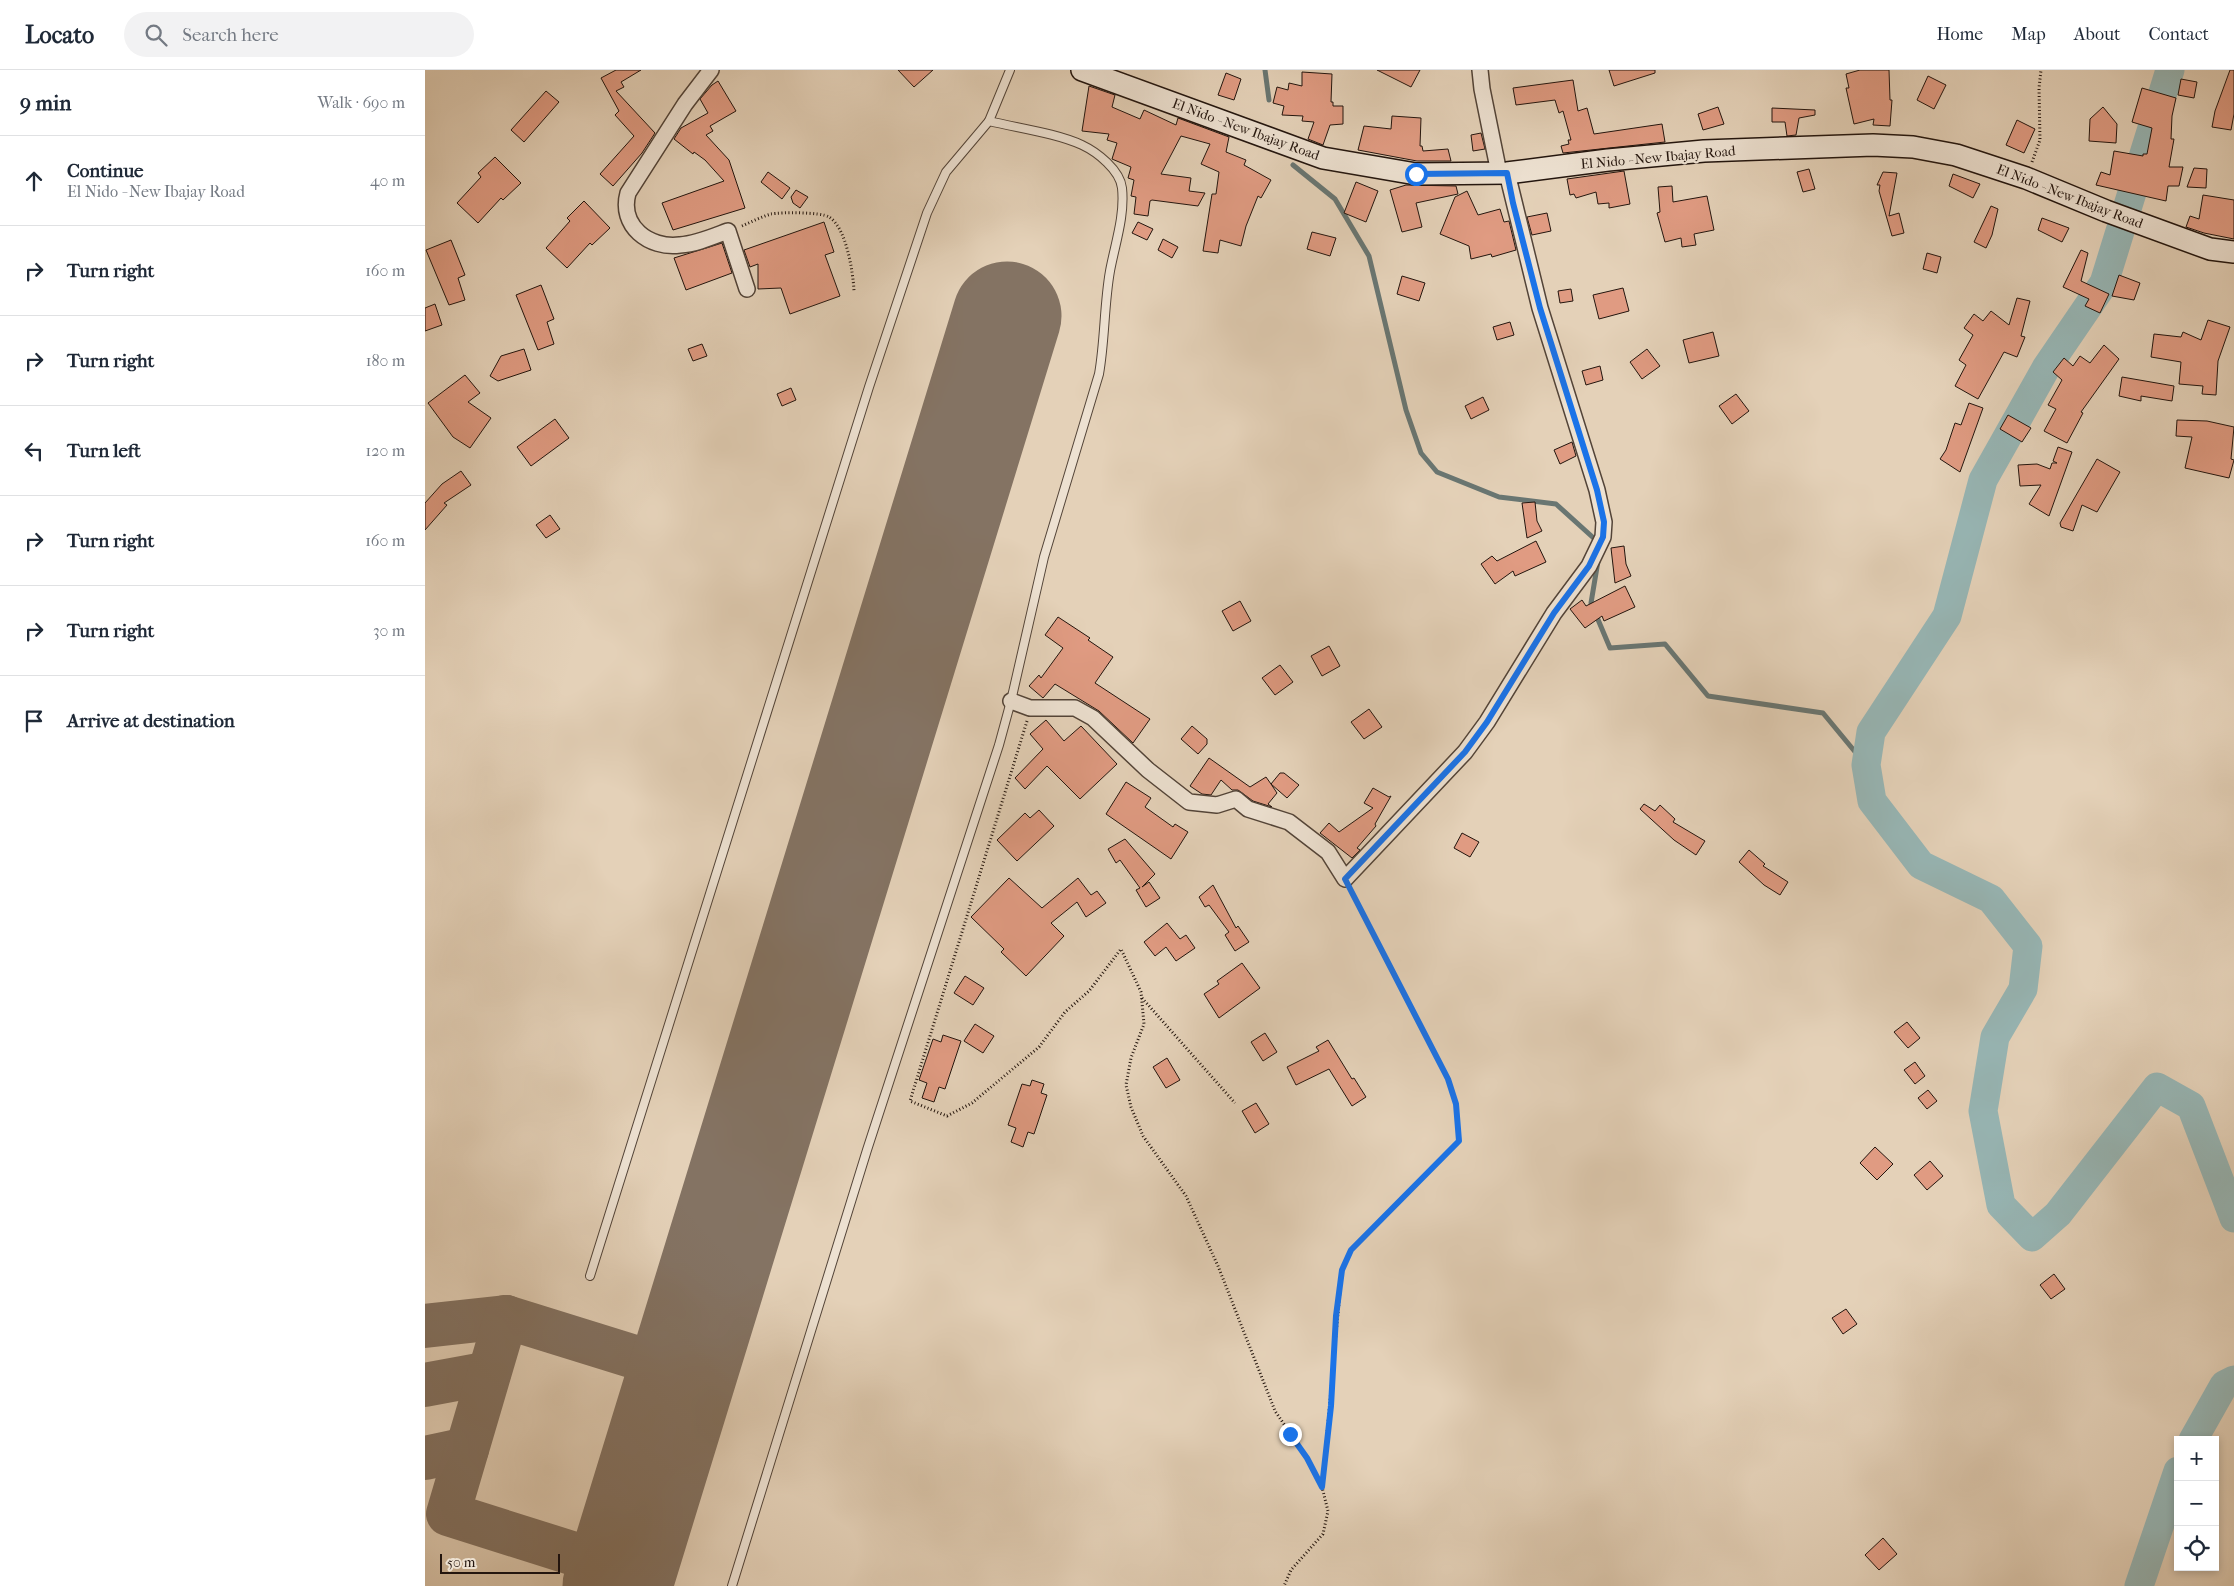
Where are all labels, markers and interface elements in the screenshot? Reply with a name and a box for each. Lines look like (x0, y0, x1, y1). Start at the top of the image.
search box (124, 12, 474, 57)
text: Locato (25, 21, 94, 49)
icon: search (142, 21, 170, 49)
text: Search here (182, 24, 279, 46)
text: Home (1936, 24, 1983, 45)
text: Map (2011, 24, 2046, 45)
text: About (2074, 24, 2120, 45)
text: Contact (2148, 24, 2209, 45)
text: 9 min (20, 91, 71, 115)
text: Walk · 690 m (318, 93, 405, 112)
street label: El Nido - New Ibajay Road (1170, 95, 1322, 164)
street label: El Nido - New Ibajay Road (1580, 142, 1737, 173)
text: Continue (67, 160, 143, 182)
street label: El Nido - New Ibajay Road (1994, 161, 2146, 232)
route start (1405, 163, 1428, 186)
icon: ahead (20, 167, 48, 195)
text: 40 m (370, 171, 405, 190)
text: El Nido - New Ibajay Road (67, 182, 245, 201)
icon: right (20, 257, 48, 285)
text: Turn right (67, 260, 154, 282)
text: 160 m (365, 261, 405, 280)
icon: right (20, 347, 48, 375)
text: Turn right (67, 350, 154, 372)
text: 180 m (366, 351, 405, 370)
icon: left (20, 437, 48, 465)
text: Turn left (67, 440, 141, 462)
text: 120 m (366, 441, 405, 460)
icon: right (20, 527, 48, 555)
text: Turn right (67, 530, 154, 552)
text: 160 m (365, 531, 405, 550)
icon: right (20, 617, 48, 645)
text: Turn right (67, 620, 154, 642)
text: 30 m (373, 621, 405, 640)
icon: arrive (20, 707, 48, 735)
text: Arrive at destination (67, 710, 235, 732)
route end (1279, 1423, 1302, 1446)
map controls (2174, 1436, 2219, 1571)
button: + (2174, 1436, 2219, 1481)
button: − (2174, 1481, 2219, 1526)
button: locate (2174, 1526, 2219, 1571)
scale bar (440, 1551, 560, 1574)
text: 50 m (447, 1554, 475, 1571)

